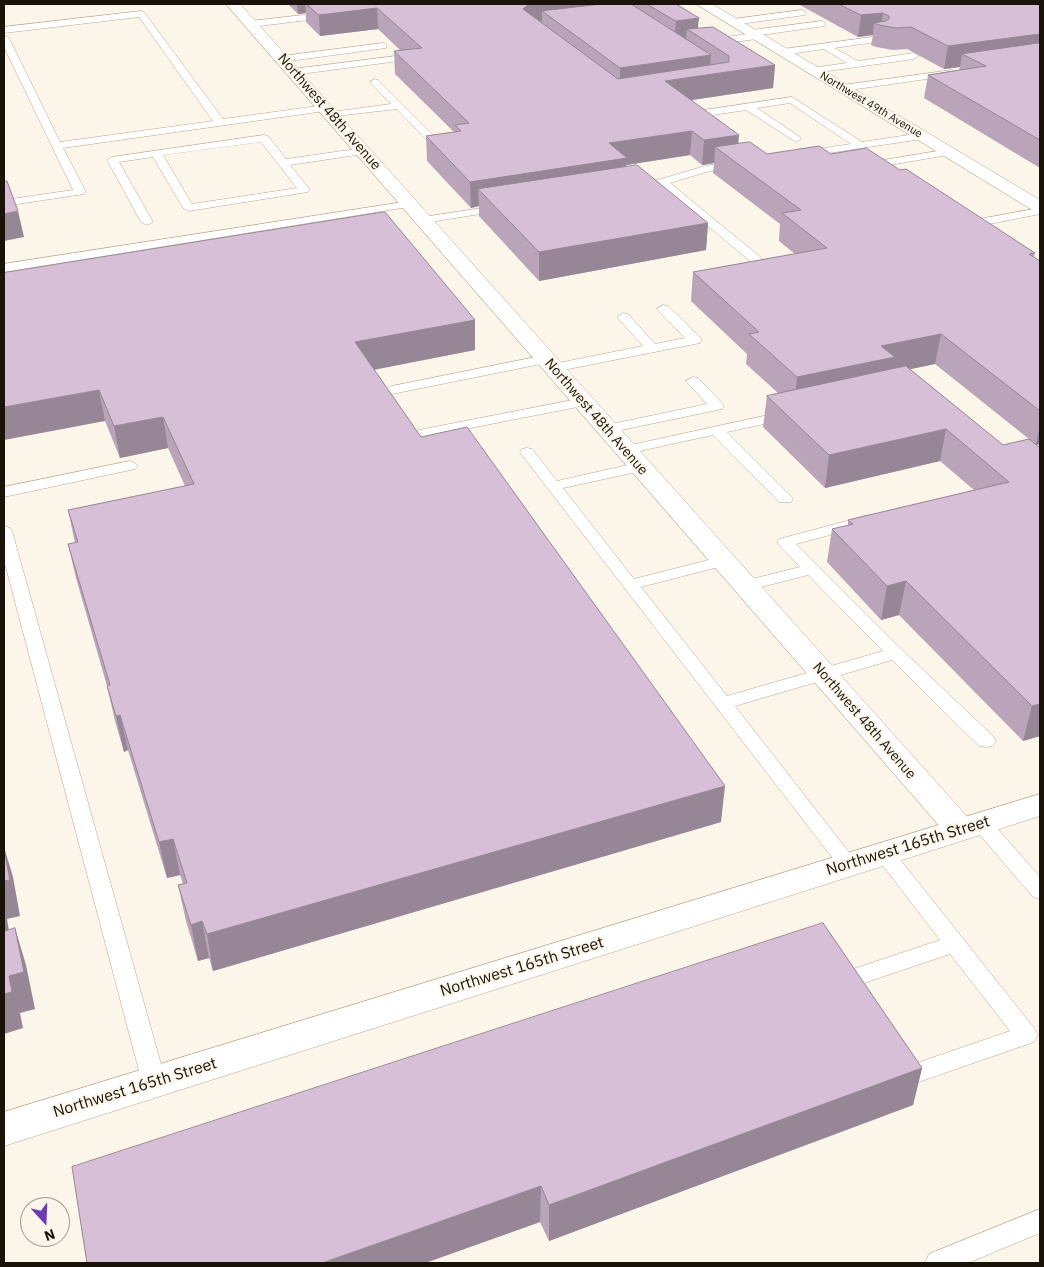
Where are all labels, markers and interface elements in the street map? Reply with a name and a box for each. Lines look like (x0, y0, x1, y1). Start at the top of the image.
street label: Northwest 48th Avenue (274, 50, 384, 174)
street label: Northwest 49th Avenue (818, 69, 924, 141)
street label: Northwest 48th Avenue (541, 355, 651, 479)
street label: Northwest 48th Avenue (809, 659, 919, 783)
street label: Northwest 165th Street (824, 812, 992, 880)
street label: Northwest 165th Street (438, 933, 606, 1001)
street label: Northwest 165th Street (51, 1054, 219, 1122)
north arrow (20, 1197, 70, 1247)
text: N (42, 1225, 58, 1245)

